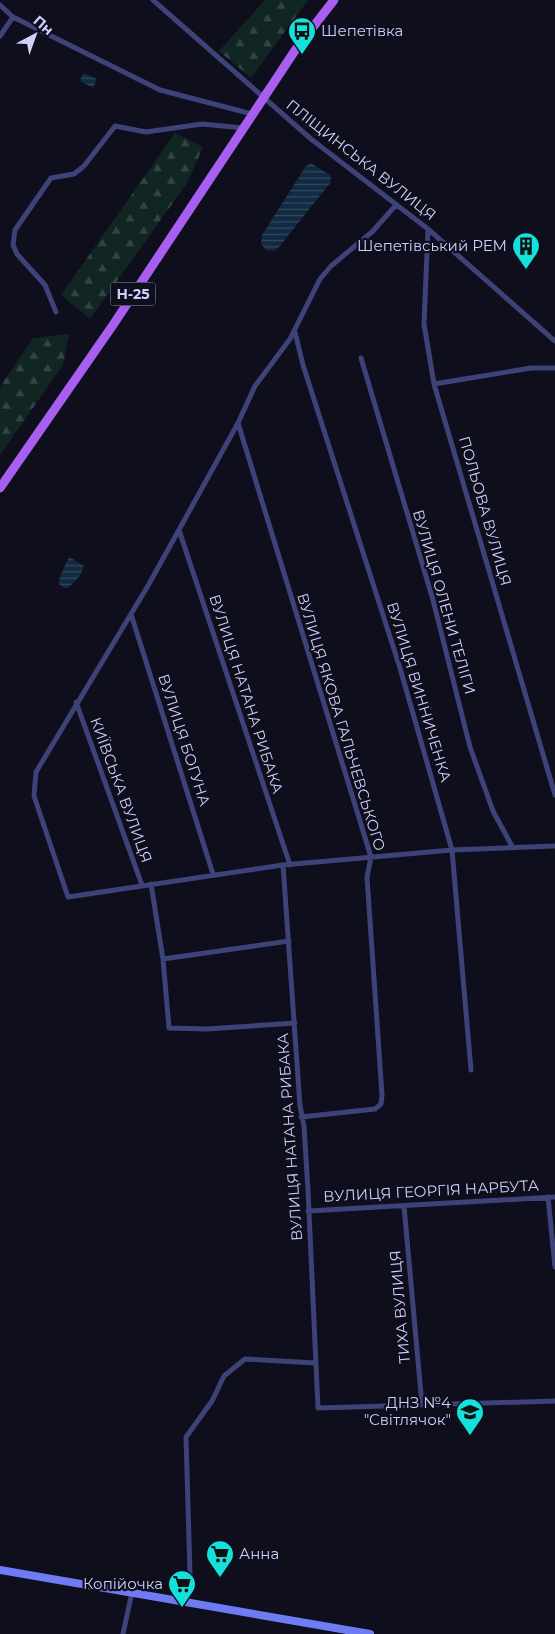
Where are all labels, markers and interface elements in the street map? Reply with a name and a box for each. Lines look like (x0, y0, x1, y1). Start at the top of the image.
north arrow (10, 10, 60, 60)
text: Пн (30, 11, 57, 39)
bus stop icon: Шепетівка (287, 16, 317, 55)
place label: Шепетівка (321, 21, 403, 40)
street label: ПЛІЩИНСЬКА ВУЛИЦЯ (283, 95, 440, 224)
building icon: Шепетівський РЕМ (511, 231, 541, 270)
place label: Шепетівський РЕМ (357, 236, 507, 255)
road number: Н-25 (110, 282, 156, 306)
street label: ПОЛЬОВА ВУЛИЦЯ (455, 434, 516, 588)
street label: ВУЛИЦЯ ОЛЕНИ ТЕЛІГИ (409, 507, 480, 696)
street label: ВУЛИЦЯ ЯКОВА ГАЛЬЧЕВСЬКОГО (293, 591, 390, 853)
street label: ВУЛИЦЯ НАТАНА РИБАКА (205, 592, 288, 796)
street label: ВУЛИЦЯ ВИННИЧЕНКА (383, 600, 456, 784)
street label: ВУЛИЦЯ БОГУНА (154, 671, 215, 808)
street label: КИЇВСЬКА ВУЛИЦЯ (86, 715, 157, 865)
street label: ВУЛИЦЯ НАТАНА РИБАКА (273, 1032, 306, 1242)
street label: ВУЛИЦЯ ГЕОРГІЯ НАРБУТА (323, 1175, 539, 1206)
street label: ТИХА ВУЛИЦЯ (385, 1250, 414, 1365)
place label: ДНЗ №4 "Світлячок" (364, 1393, 451, 1429)
school or university icon: ДНЗ №4 "Світлячок" (455, 1397, 485, 1436)
supermarket icon: Анна (205, 1539, 235, 1578)
place label: Анна (239, 1544, 279, 1563)
supermarket icon: Копійочка (167, 1569, 197, 1608)
place label: Копійочка (83, 1574, 163, 1593)

